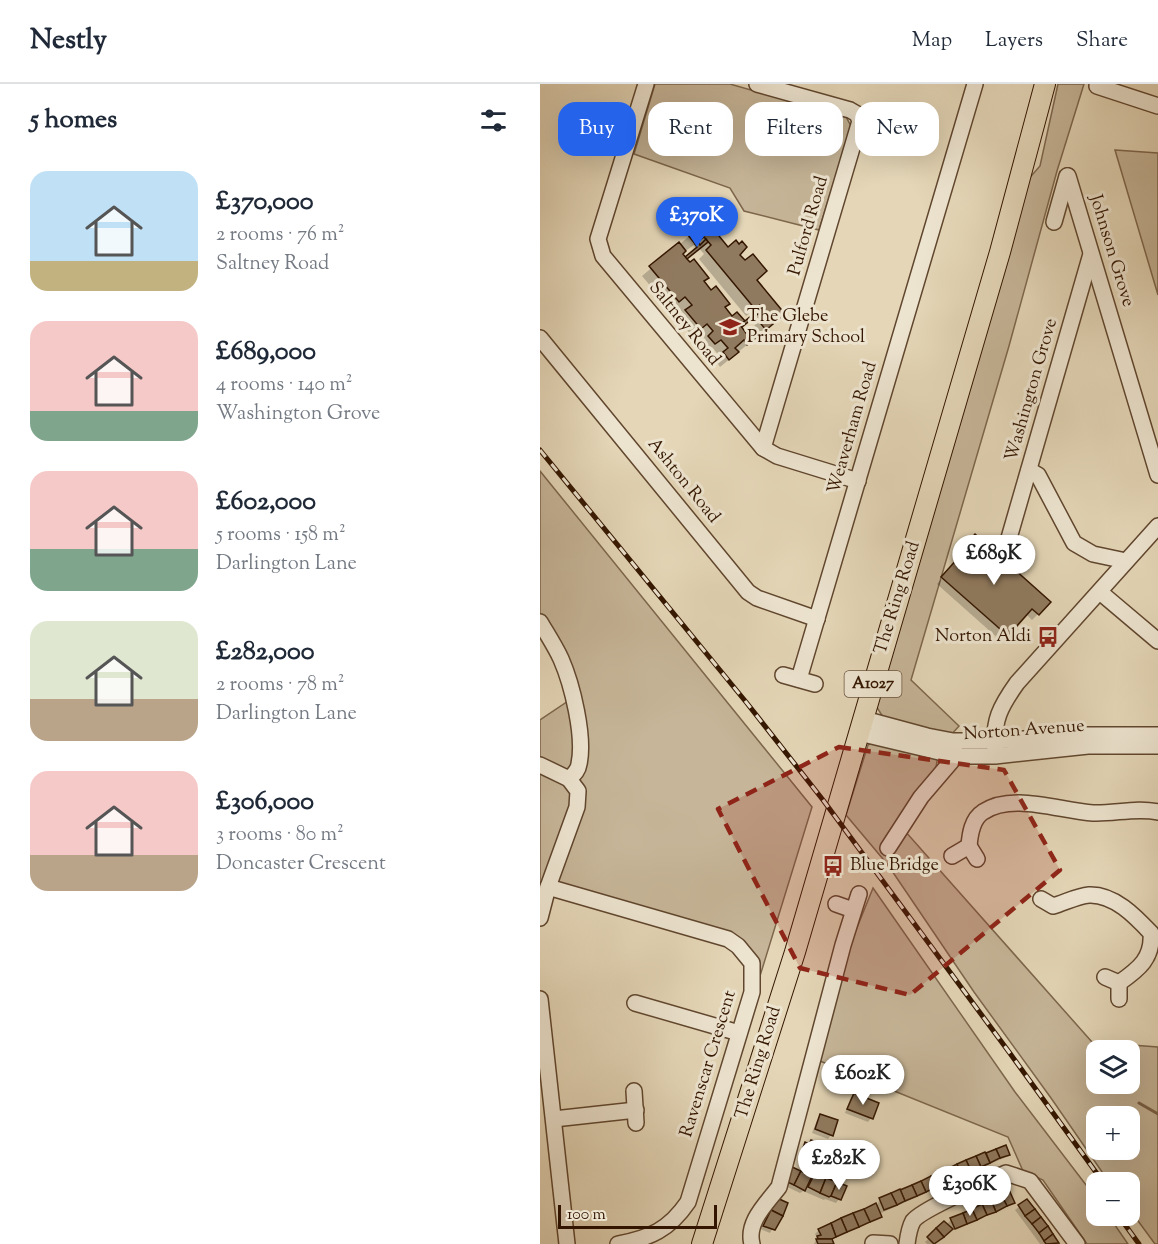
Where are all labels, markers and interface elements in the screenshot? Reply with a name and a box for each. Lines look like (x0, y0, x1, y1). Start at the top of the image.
text: Nestly (30, 21, 107, 61)
text: Map (912, 26, 952, 56)
text: Layers (985, 26, 1043, 56)
text: Share (1076, 26, 1128, 56)
text: 5 homes (30, 102, 117, 139)
chip: Buy (558, 102, 636, 156)
chip: Rent (648, 102, 733, 156)
chip: Filters (745, 102, 843, 156)
chip: New (855, 102, 939, 156)
icon: filters (477, 104, 510, 137)
street label: Pulford Road (782, 173, 836, 279)
text: £370,000 (216, 184, 314, 221)
street label: Johnson Grove (1081, 191, 1140, 310)
icon: home (78, 195, 150, 267)
pin: £370K (655, 197, 739, 248)
text: £370K (670, 202, 724, 231)
text: 2 rooms · 76 m² (216, 221, 344, 250)
text: Saltney Road (216, 250, 329, 279)
street label: Saltney Road (642, 276, 726, 372)
place label: The Glebe Primary School (747, 304, 865, 351)
school or university icon: The Glebe Primary School (718, 315, 742, 339)
street label: Washington Grove (999, 315, 1065, 465)
text: £689,000 (216, 334, 316, 371)
icon: home (78, 345, 150, 417)
street label: Weaverham Road (822, 359, 884, 497)
text: 4 rooms · 140 m² (216, 371, 353, 400)
text: Washington Grove (216, 400, 380, 429)
street label: Ashton Road (640, 433, 726, 529)
text: £602,000 (216, 484, 316, 521)
icon: home (78, 495, 150, 567)
text: 5 rooms · 158 m² (216, 521, 346, 550)
pin: £689K (952, 535, 1036, 586)
street label: The Ring Road (868, 538, 928, 658)
text: £689K (966, 540, 1022, 569)
text: Darlington Lane (216, 550, 357, 579)
place label: Norton Aldi (935, 624, 1031, 650)
bus stop icon: Norton Aldi (1036, 625, 1060, 649)
text: £282,000 (216, 634, 315, 671)
icon: home (78, 645, 150, 717)
text: 2 rooms · 78 m² (216, 671, 345, 700)
road number: A1027 (844, 671, 902, 697)
text: Darlington Lane (216, 700, 357, 729)
street label: Norton Avenue (963, 714, 1085, 748)
text: £306,000 (216, 784, 314, 821)
icon: home (78, 795, 150, 867)
text: 3 rooms · 80 m² (216, 821, 344, 850)
text: Doncaster Crescent (216, 850, 386, 879)
place label: Blue Bridge (850, 853, 939, 879)
bus stop icon: Blue Bridge (821, 854, 845, 878)
street label: Ravenscar Crescent (674, 987, 744, 1141)
street label: The Ring Road (729, 1003, 789, 1123)
map controls (1086, 1040, 1140, 1226)
button: layers (1086, 1040, 1140, 1094)
pin: £602K (821, 1055, 905, 1106)
text: £602K (835, 1060, 891, 1089)
button: + (1086, 1106, 1140, 1160)
pin: £282K (797, 1140, 881, 1191)
text: £282K (812, 1145, 866, 1174)
pin: £306K (928, 1166, 1012, 1217)
text: £306K (943, 1171, 997, 1200)
button: − (1086, 1172, 1140, 1226)
scale bar (558, 1202, 717, 1230)
text: 100 m (567, 1204, 606, 1227)

